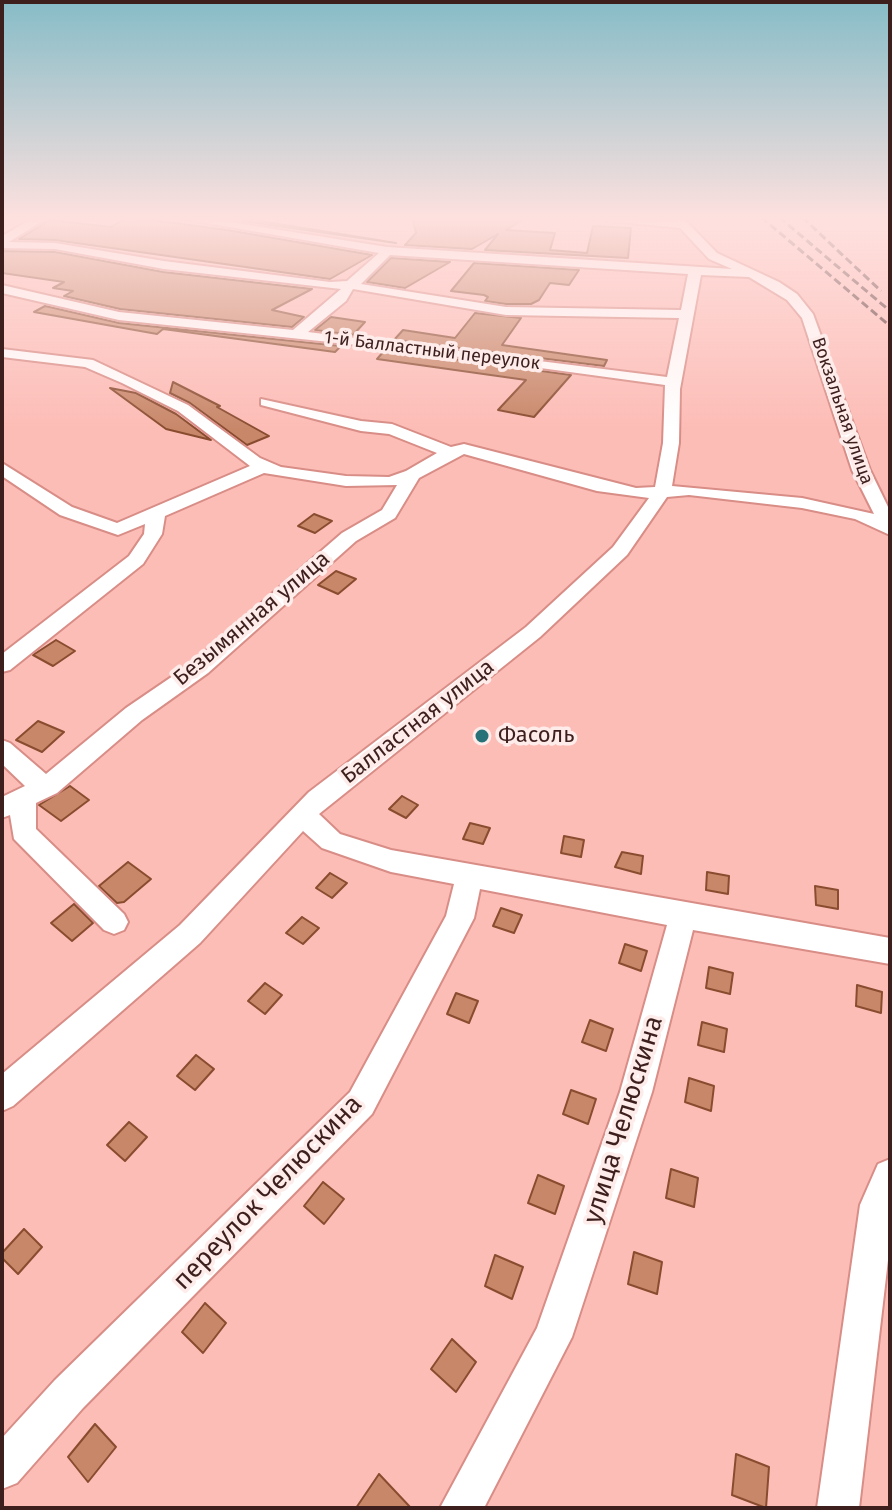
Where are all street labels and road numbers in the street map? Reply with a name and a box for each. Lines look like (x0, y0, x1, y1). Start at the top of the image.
street label: 1-й Балластный переулок (323, 327, 541, 375)
street label: Вокзальная улица (807, 335, 877, 487)
street label: Безымянная улица (169, 546, 335, 692)
street label: Балластная улица (336, 654, 500, 790)
street label: улица Челюскина (578, 1012, 670, 1228)
street label: переулок Челюскина (167, 1089, 369, 1297)

